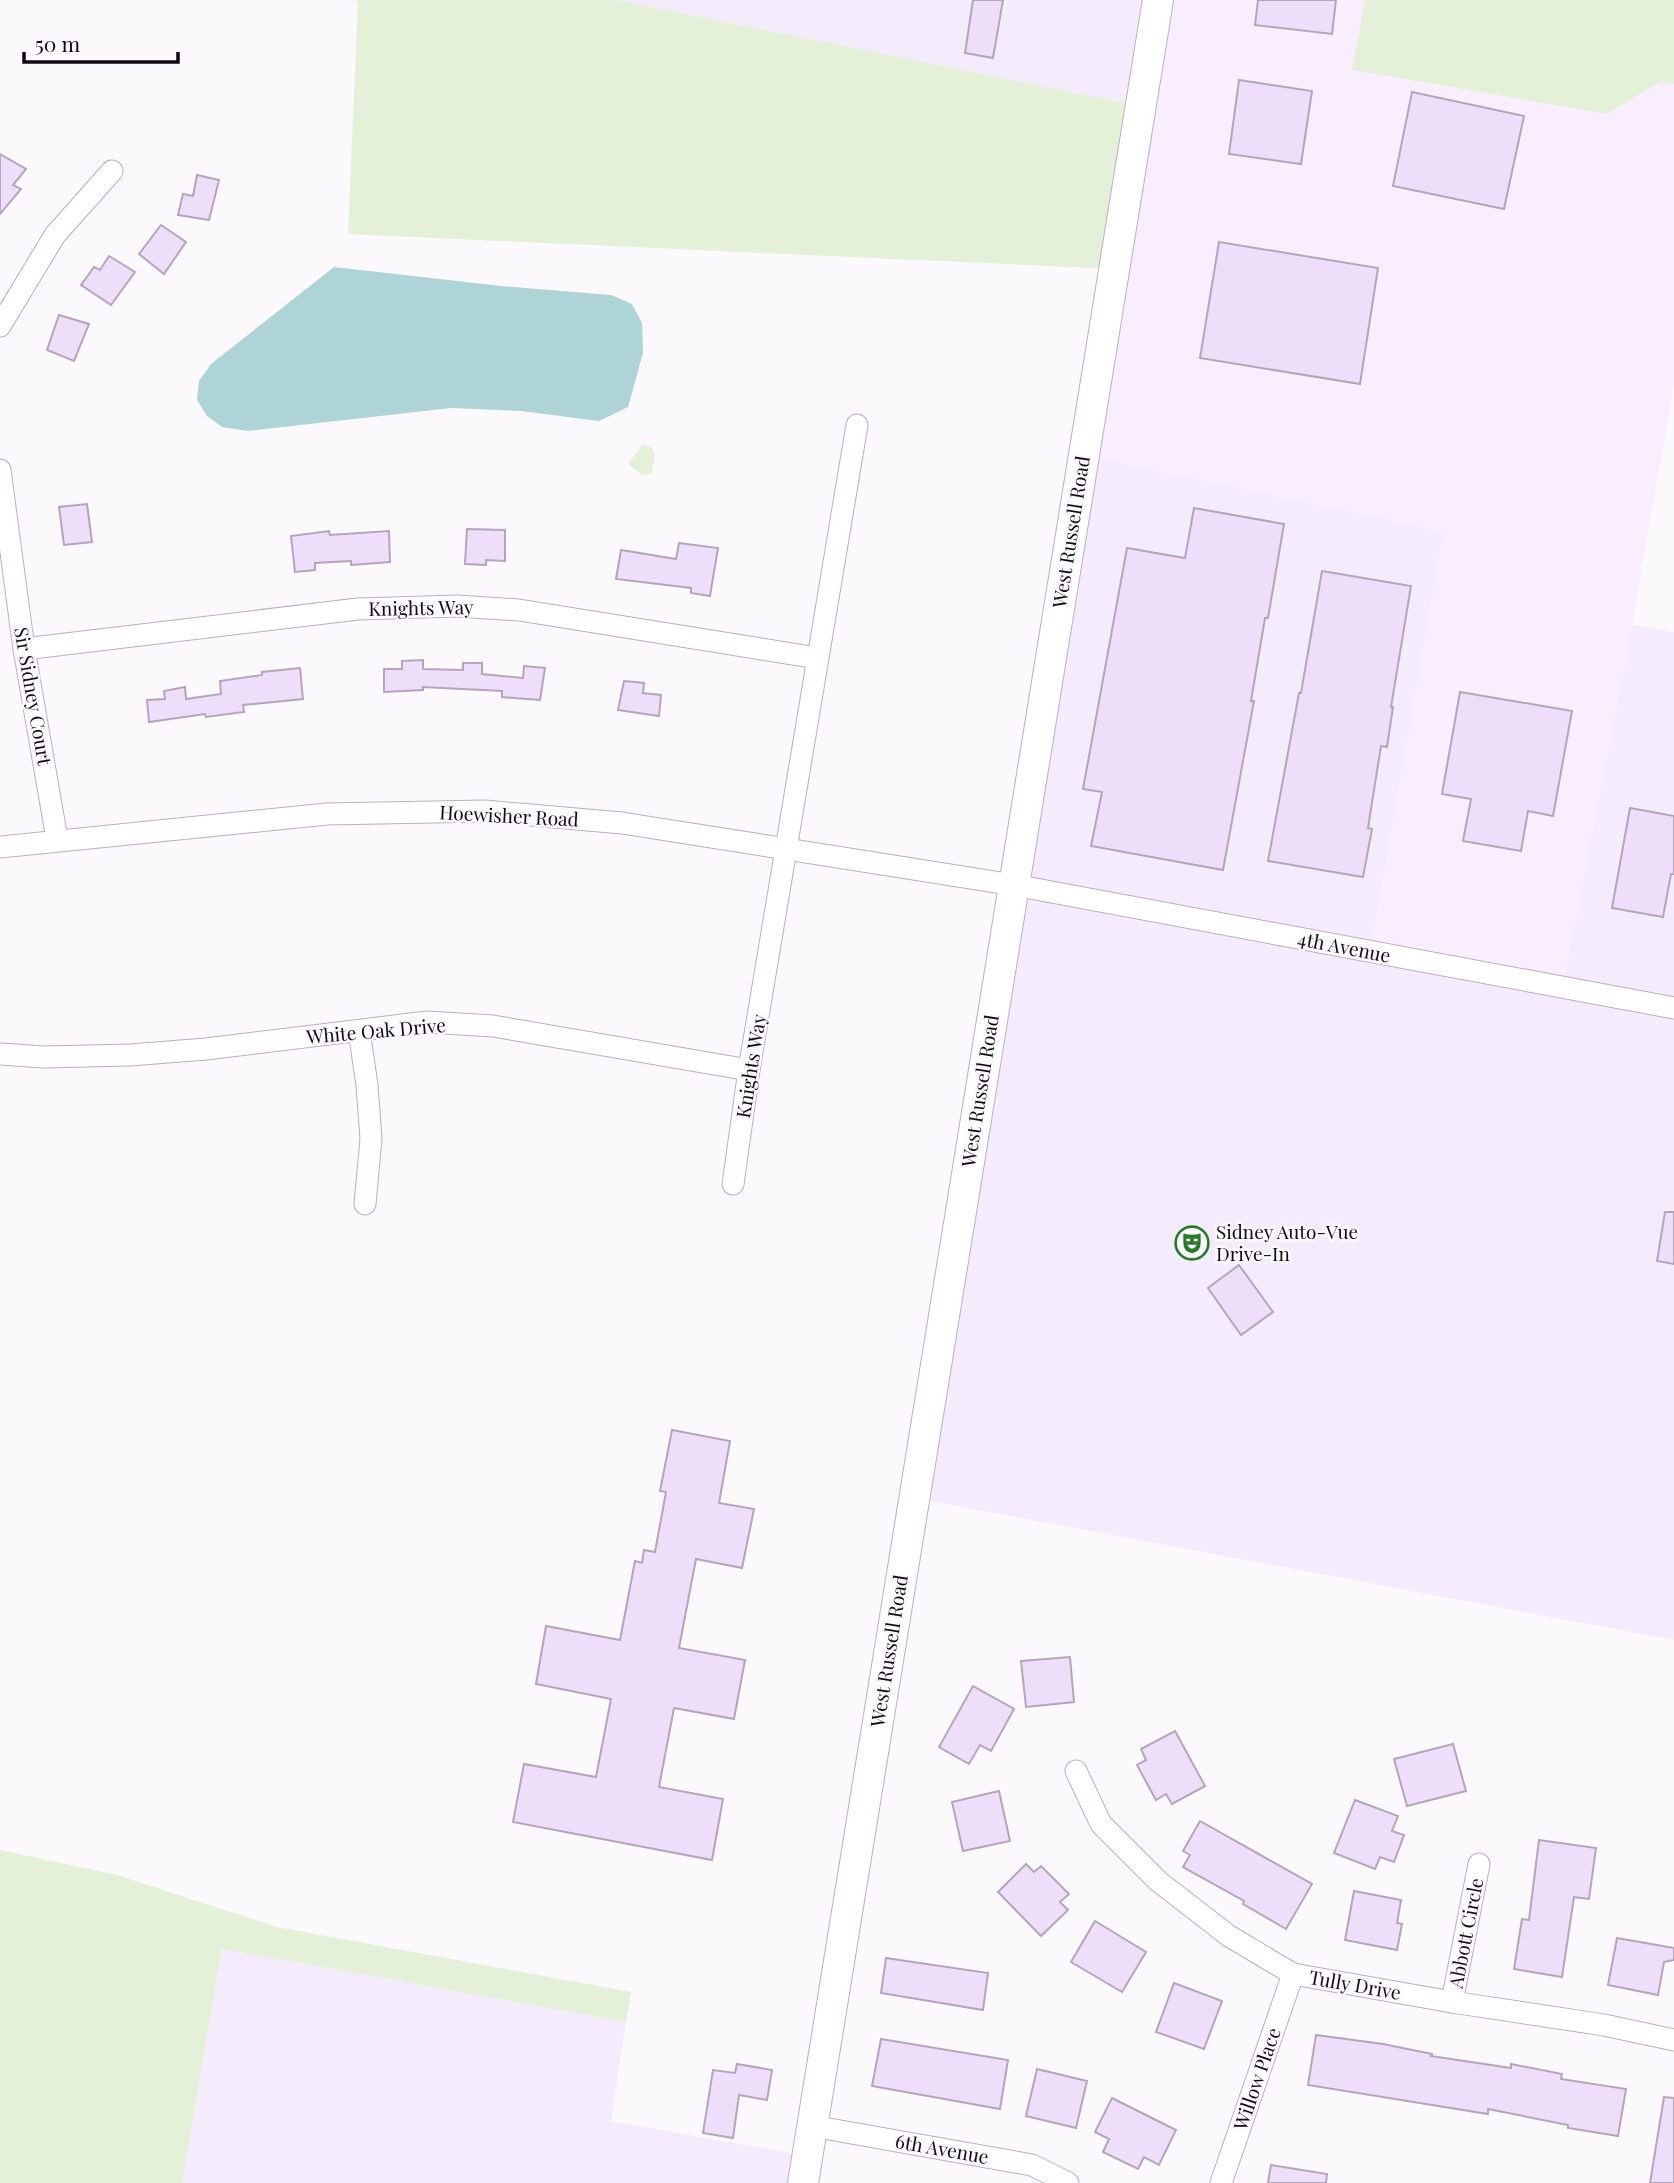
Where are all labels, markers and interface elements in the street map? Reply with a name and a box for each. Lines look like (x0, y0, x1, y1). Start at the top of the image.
scale bar (24, 21, 178, 65)
text: 50 m (35, 29, 81, 57)
street label: West Russell Road (1045, 454, 1095, 611)
street label: Knights Way (368, 593, 474, 621)
street label: Sir Sidney Court (9, 625, 59, 767)
street label: Hoewisher Road (439, 798, 579, 832)
street label: 4th Avenue (1296, 924, 1393, 968)
street label: White Oak Drive (304, 1011, 447, 1049)
street label: Knights Way (729, 1012, 771, 1120)
street label: West Russell Road (954, 1013, 1004, 1170)
place label: Sidney Auto-Vue Drive-In (1216, 1218, 1358, 1266)
theatre icon: Sidney Auto-Vue Drive-In (1173, 1224, 1211, 1262)
street label: West Russell Road (863, 1573, 913, 1730)
street label: Abbott Circle (1441, 1876, 1488, 1991)
street label: Tully Drive (1307, 1963, 1403, 2005)
street label: Willow Place (1226, 2024, 1286, 2134)
street label: 6th Avenue (893, 2127, 991, 2169)

